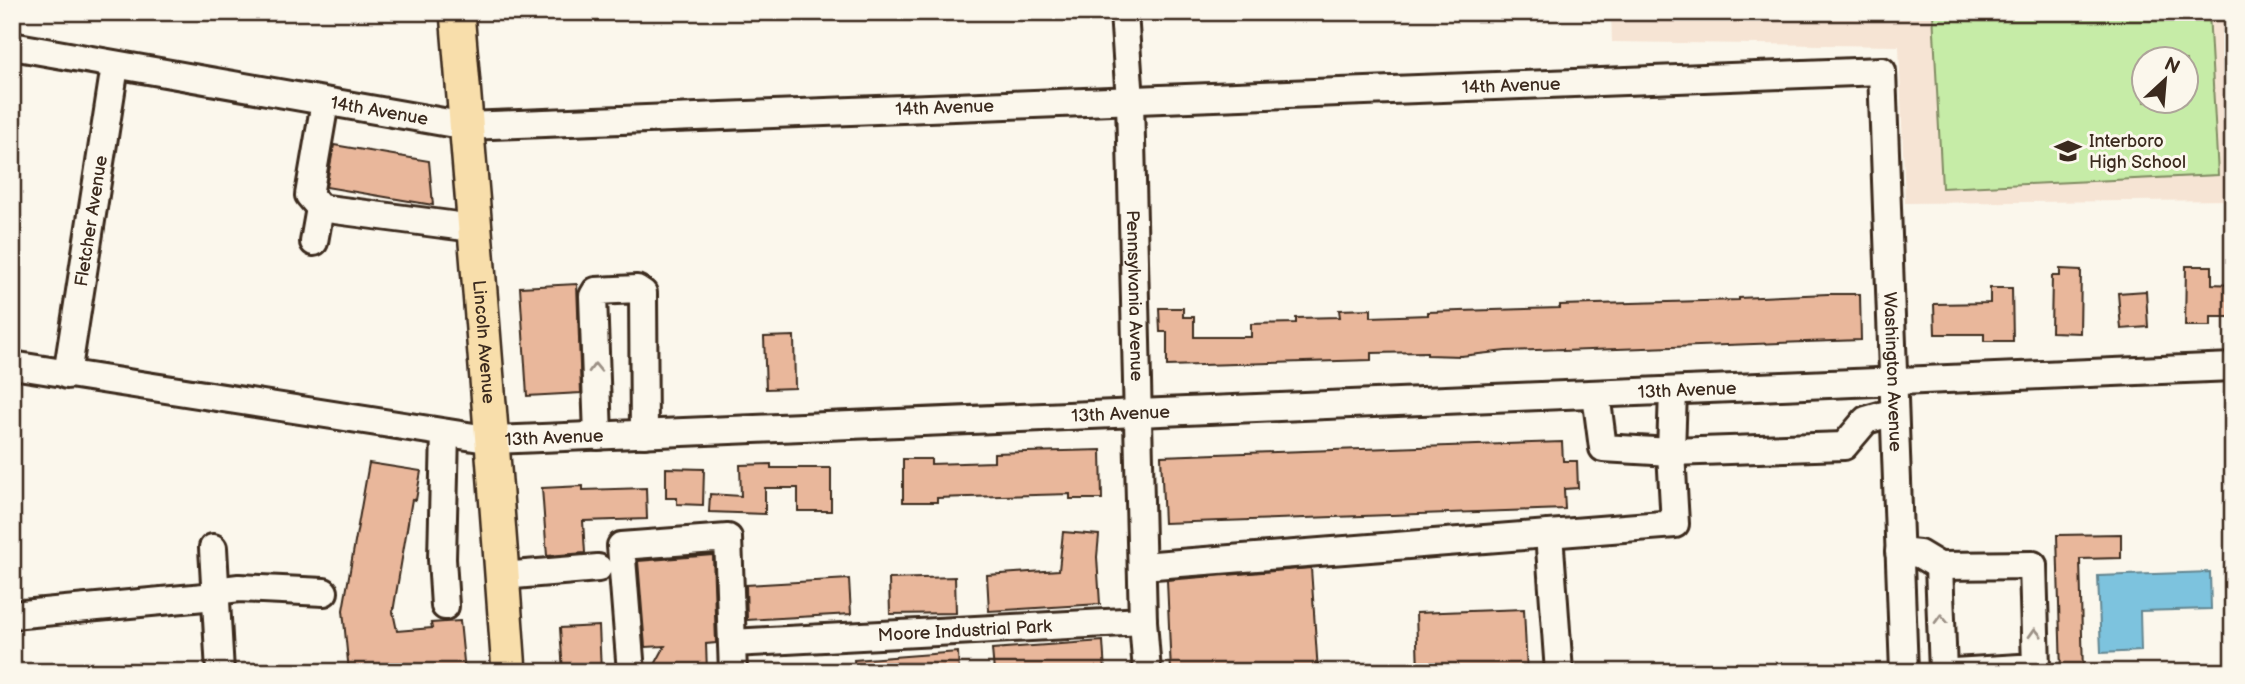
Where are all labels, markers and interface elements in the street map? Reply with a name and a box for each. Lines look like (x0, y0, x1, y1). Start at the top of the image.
north arrow (2130, 46, 2200, 116)
text: N (2160, 53, 2183, 80)
street label: 14th Avenue (1461, 73, 1561, 98)
street label: 14th Avenue (329, 92, 430, 130)
street label: 14th Avenue (895, 95, 995, 120)
place label: Interboro High School (2089, 131, 2186, 173)
school or university icon: Interboro High School (2053, 136, 2083, 166)
street label: Fletcher Avenue (71, 154, 112, 288)
street label: Pennsylvania Avenue (1122, 210, 1147, 382)
street label: Lincoln Avenue (468, 279, 499, 405)
street label: Washington Avenue (1879, 291, 1906, 452)
one-way arrow (588, 362, 603, 373)
street label: 13th Avenue (1637, 378, 1737, 403)
street label: 13th Avenue (1071, 402, 1171, 427)
street label: 13th Avenue (504, 425, 604, 450)
one-way arrow (1933, 613, 1948, 624)
street label: Moore Industrial Park (877, 616, 1052, 646)
one-way arrow (2028, 627, 2043, 638)

